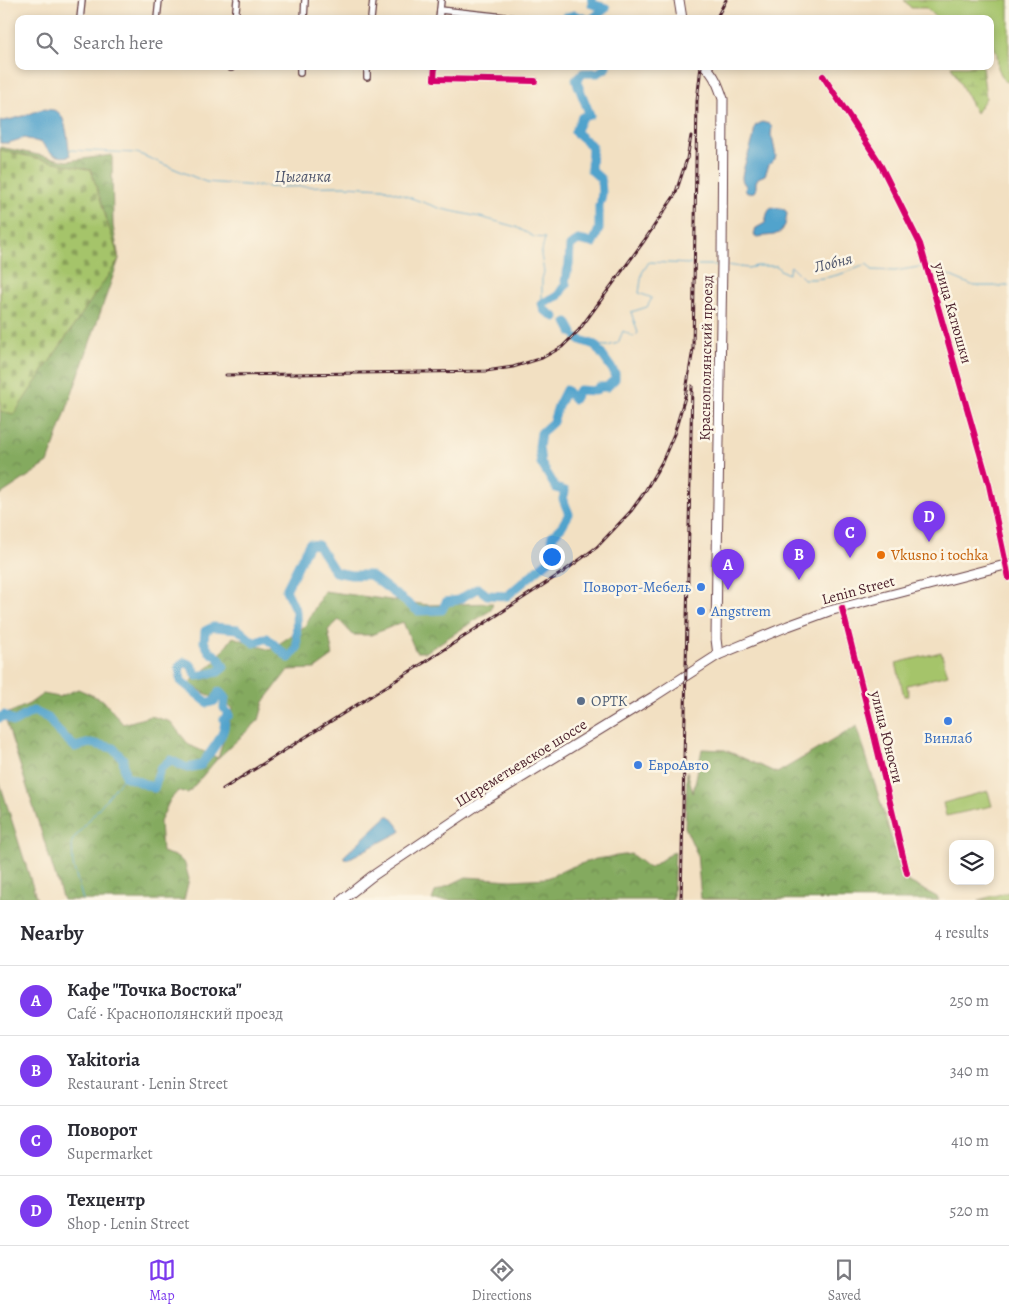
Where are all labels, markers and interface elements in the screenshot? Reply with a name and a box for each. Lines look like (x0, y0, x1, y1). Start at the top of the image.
search box (15, 15, 994, 70)
icon: search (33, 29, 61, 57)
text: Search here (73, 30, 163, 56)
water label: Цыганка (275, 166, 331, 188)
water label: Лобня (811, 248, 855, 279)
street label: улица Катюшки (929, 259, 977, 366)
street label: Краснополянский проезд (695, 275, 717, 441)
pin: D (913, 501, 945, 542)
pin: C (834, 517, 866, 558)
pin: B (783, 539, 815, 580)
your location (539, 544, 565, 570)
place label: Vkusno i tochka (890, 545, 988, 565)
pin: A (712, 549, 744, 590)
marker: Vkusno i tochka (875, 549, 887, 561)
street label: Lenin Street (819, 571, 897, 609)
place label: Поворот-Мебель (583, 577, 691, 597)
marker: Поворот-Мебель (695, 581, 707, 593)
place label: Angstrem (710, 601, 771, 621)
marker: Angstrem (695, 605, 707, 617)
street label: улица Юности (866, 688, 908, 785)
place label: ОРТК (591, 691, 628, 711)
marker: ОРТК (575, 695, 587, 707)
street label: Шереметьевское шоссе (451, 714, 591, 812)
marker: Винлаб (942, 715, 954, 727)
place label: Винлаб (924, 728, 972, 748)
place label: ЕвроАвто (648, 755, 709, 775)
marker: ЕвроАвто (632, 759, 644, 771)
map controls (949, 840, 994, 885)
button: layers (949, 840, 994, 885)
text: Nearby (20, 919, 83, 947)
text: 4 results (935, 922, 989, 944)
text: Кафе "Точка Востока" (67, 977, 242, 1003)
text: A (31, 990, 41, 1012)
text: 250 m (950, 990, 989, 1012)
text: Café · Краснополянский проезд (67, 1003, 283, 1025)
text: Yakitoria (67, 1047, 140, 1073)
text: B (31, 1060, 41, 1082)
text: 340 m (950, 1060, 989, 1082)
text: Restaurant · Lenin Street (67, 1073, 228, 1095)
text: Поворот (67, 1117, 137, 1143)
text: C (31, 1130, 41, 1152)
text: 410 m (951, 1130, 989, 1152)
text: Supermarket (67, 1143, 153, 1165)
text: Техцентр (67, 1187, 145, 1213)
text: D (30, 1200, 42, 1222)
text: 520 m (950, 1200, 989, 1222)
text: Shop · Lenin Street (67, 1213, 190, 1235)
tab: Map (148, 1256, 176, 1305)
tab: Directions (472, 1256, 532, 1305)
tab: Saved (828, 1256, 861, 1305)

